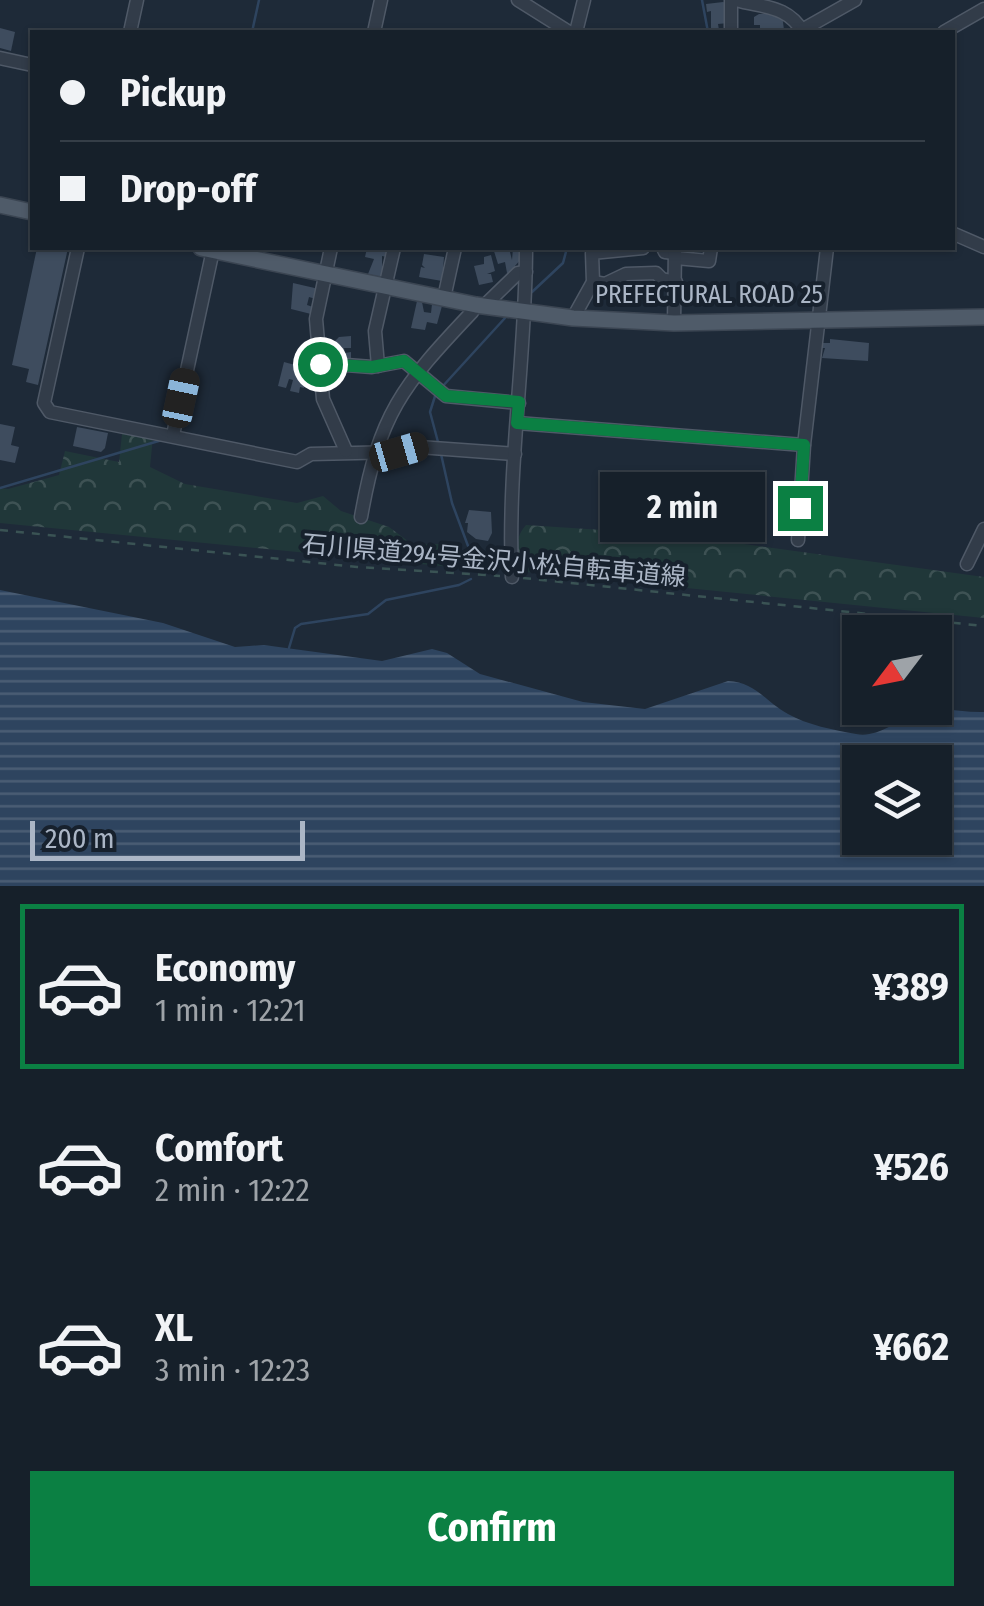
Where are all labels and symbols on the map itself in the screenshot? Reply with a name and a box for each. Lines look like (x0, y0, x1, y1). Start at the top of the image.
street label: PREFECTURAL ROAD 25 (595, 280, 823, 310)
route start (298, 342, 343, 387)
car (160, 366, 202, 430)
car (366, 429, 432, 475)
callout: 2 min (600, 473, 765, 543)
route end (778, 486, 823, 531)
street label: 石川県道294号金沢小松自転車道線 (301, 529, 687, 593)
north arrow (842, 615, 952, 725)
scale bar (30, 816, 305, 860)

